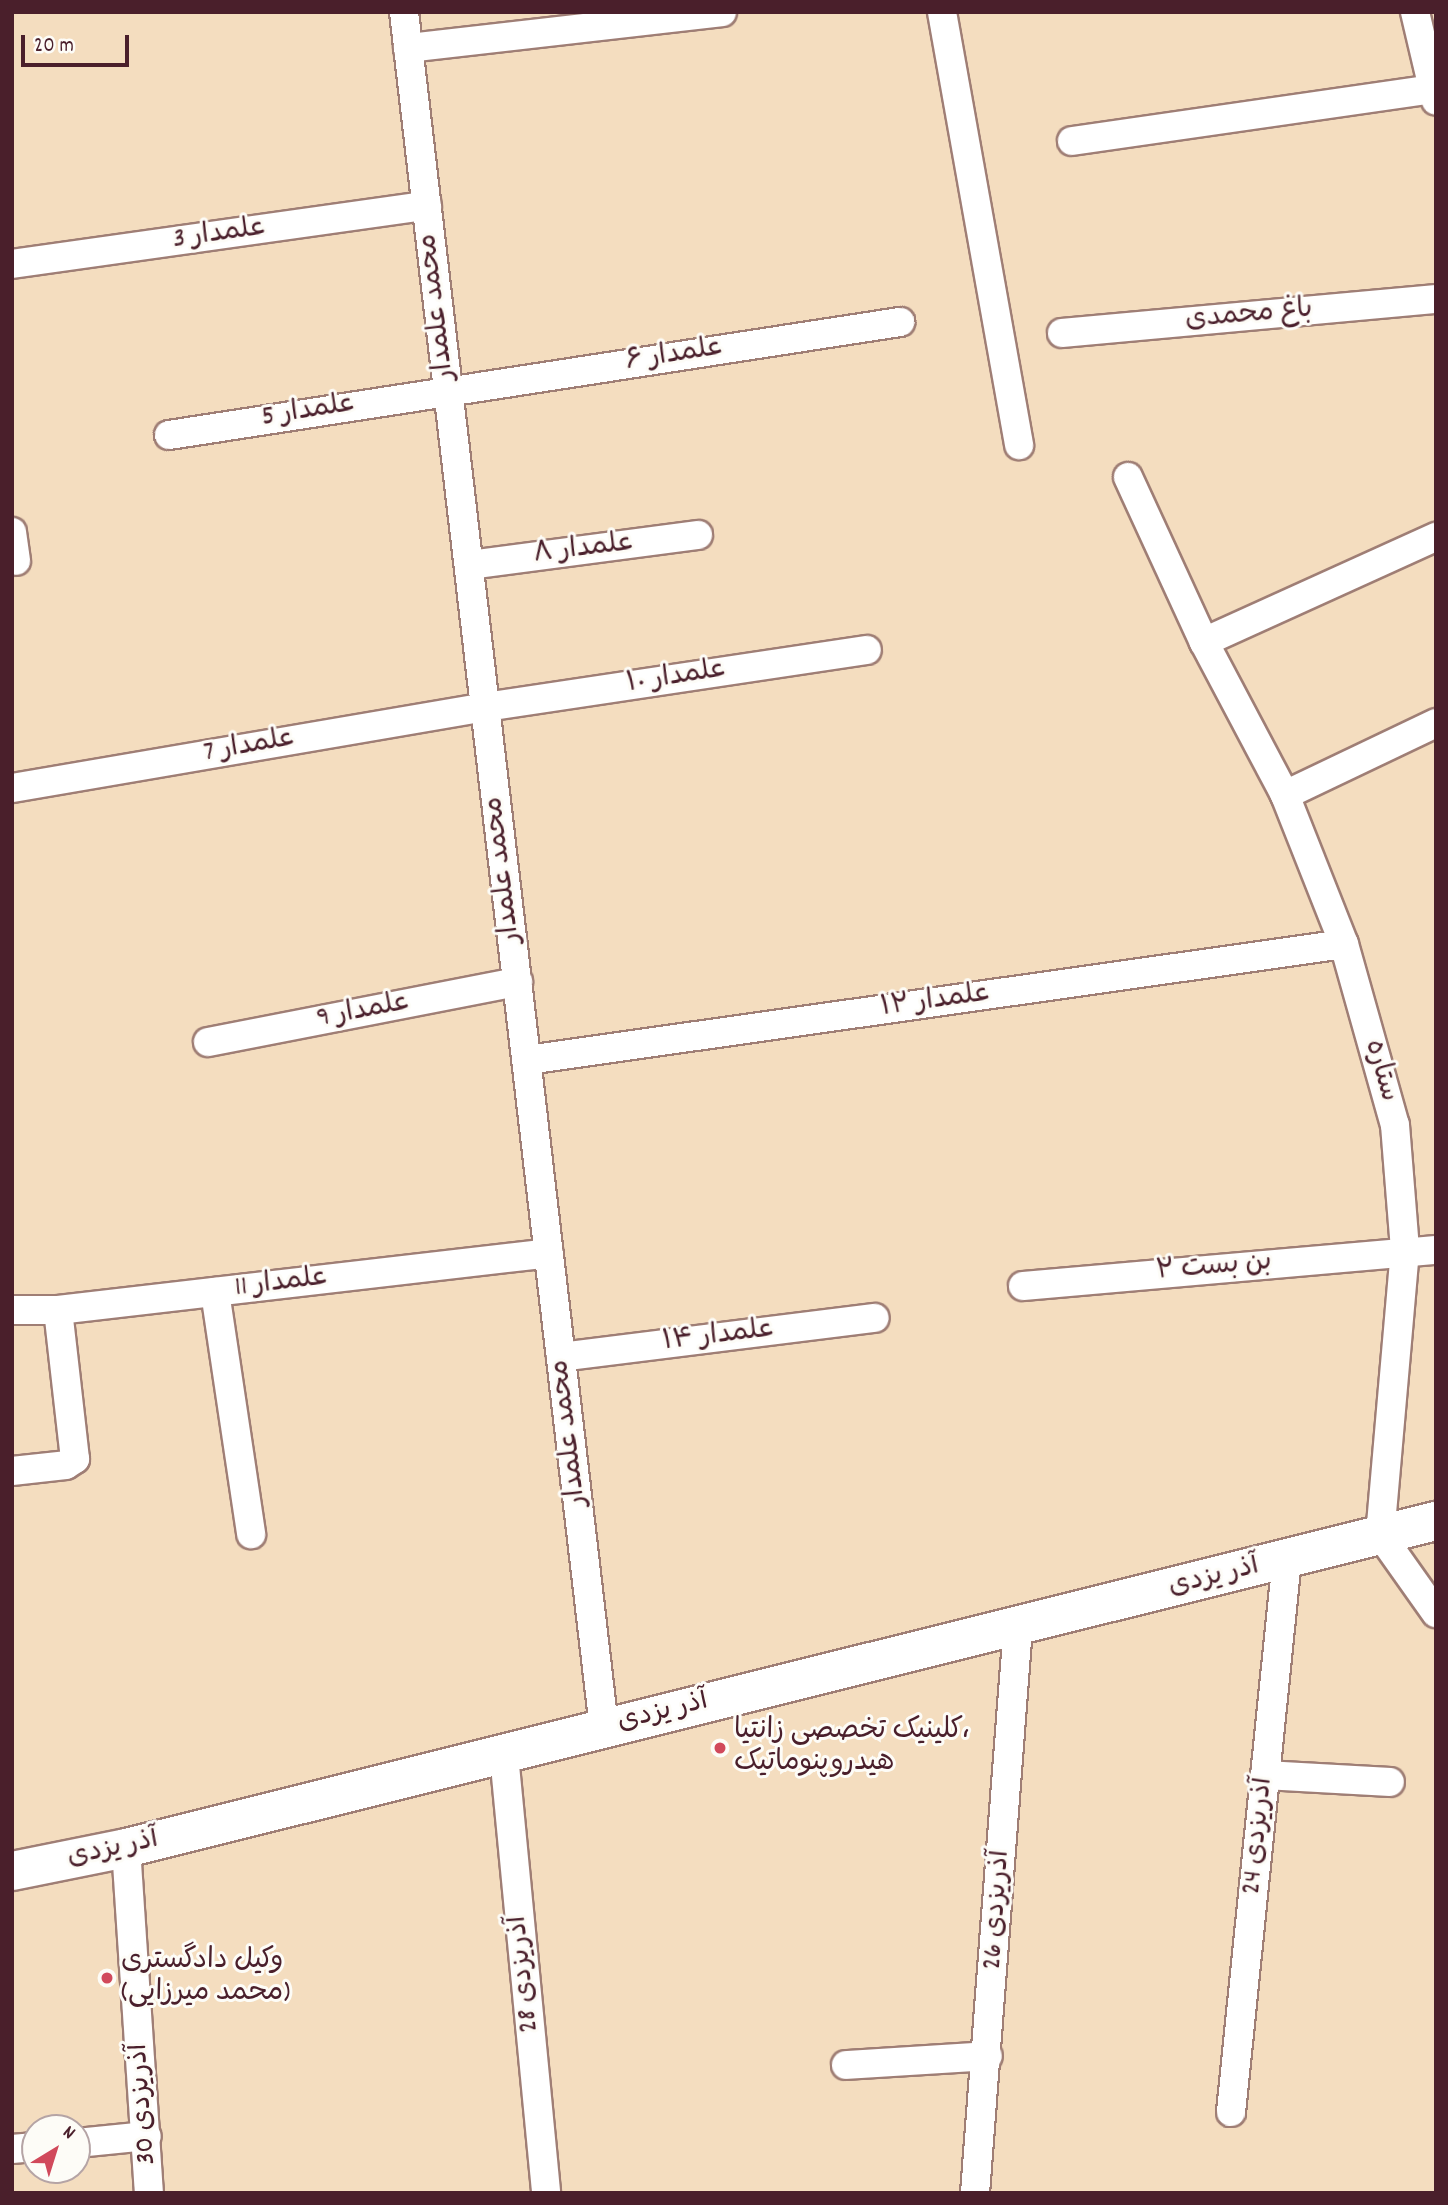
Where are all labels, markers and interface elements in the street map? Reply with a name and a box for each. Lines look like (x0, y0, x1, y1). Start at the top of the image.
scale bar (24, 21, 133, 65)
text: 20 m (34, 32, 74, 62)
street label: علمدار 3 (171, 212, 267, 258)
street label: محمد علمدار (412, 232, 464, 382)
street label: باغ محمدی (1184, 294, 1314, 338)
street label: علمدار ۶ (623, 332, 725, 380)
street label: علمدار 5 (259, 388, 357, 436)
street label: علمدار ۸ (531, 527, 635, 573)
street label: علمدار ۱۰ (624, 654, 728, 702)
street label: علمدار 7 (201, 723, 297, 771)
street label: محمد علمدار (478, 795, 530, 945)
street label: علمدار ۱۲ (879, 978, 991, 1026)
street label: علمدار 9 (314, 987, 412, 1037)
street label: ستاره (1355, 1036, 1405, 1106)
street label: بن بست ۲ (1155, 1246, 1273, 1290)
street label: علمدار 11 (233, 1262, 329, 1306)
street label: علمدار ۱۴ (661, 1314, 775, 1360)
street label: محمد علمدار (544, 1358, 596, 1508)
street label: آذر یزدی (1165, 1551, 1263, 1605)
street label: آذر یزدی (614, 1686, 712, 1740)
place label: کلینیک تخصصی زانتیا، هیدروپنوماتیک (734, 1715, 970, 1781)
marker: کلینیک تخصصی زانتیا، هیدروپنوماتیک (712, 1740, 728, 1756)
street label: آذریزدی 24 (1236, 1776, 1282, 1896)
street label: آذر یزدی (64, 1824, 162, 1876)
street label: آذریزدی 26 (977, 1849, 1019, 1971)
street label: آذریزدی 28 (502, 1914, 548, 2034)
place label: وکیل دادگستری (محمد میرزایی) (121, 1945, 290, 2011)
marker: وکیل دادگستری (محمد میرزایی) (99, 1970, 115, 1986)
street label: آذریزدی 30 (123, 2042, 165, 2166)
north arrow (21, 2114, 91, 2184)
text: N (56, 2120, 80, 2147)

